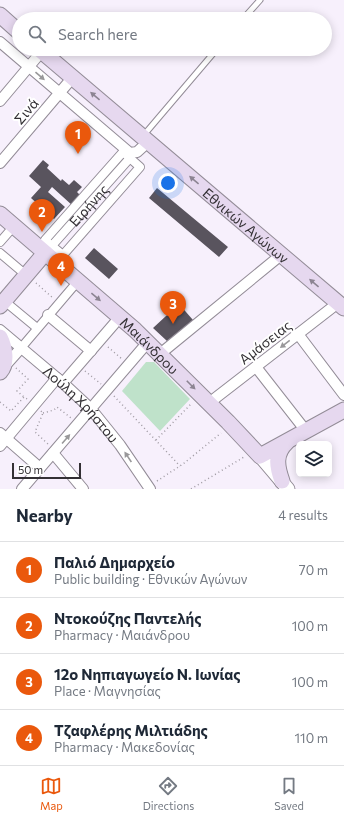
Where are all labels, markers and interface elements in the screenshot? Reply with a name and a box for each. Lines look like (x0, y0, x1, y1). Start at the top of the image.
search box (12, 12, 332, 56)
icon: search (26, 23, 48, 45)
text: Search here (58, 25, 137, 43)
one-way arrow (35, 72, 46, 81)
one-way arrow (90, 92, 100, 101)
street label: Σινά (10, 95, 42, 127)
pin: 1 (65, 121, 91, 154)
your location (158, 173, 178, 193)
one-way arrow (189, 176, 199, 185)
street label: Ειρήνης (65, 180, 111, 230)
street label: Εθνικών Αγώνων (200, 184, 293, 266)
pin: 2 (29, 199, 55, 232)
pin: 4 (48, 253, 74, 286)
one-way arrow (309, 278, 320, 287)
pin: 3 (160, 291, 186, 324)
one-way arrow (91, 292, 102, 301)
street label: Μαιάνδρου (117, 313, 183, 377)
street label: Αμάσειας (235, 316, 295, 368)
one-way arrow (280, 340, 291, 349)
street label: Λούλη Χρήστου (40, 362, 123, 446)
one-way arrow (186, 380, 196, 390)
one-way arrow (61, 434, 70, 443)
map controls (296, 441, 332, 477)
button: layers (296, 441, 332, 477)
one-way arrow (124, 452, 132, 462)
scale bar (12, 461, 81, 480)
text: 50 m (18, 463, 43, 476)
text: Nearby (16, 505, 73, 526)
text: 4 results (278, 507, 328, 523)
text: Παλιό Δημαρχείο (54, 553, 175, 571)
text: 1 (26, 562, 32, 578)
text: 70 m (299, 562, 328, 578)
text: Public building · Εθνικών Αγώνων (54, 571, 247, 587)
text: Ντοκούζης Παντελής (54, 609, 202, 627)
text: 2 (25, 618, 33, 634)
text: 100 m (292, 618, 328, 634)
text: Pharmacy · Μαιάνδρου (54, 627, 190, 643)
text: 12ο Νηπιαγωγείο Ν. Ιωνίας (54, 665, 241, 683)
text: 3 (25, 674, 33, 690)
text: 100 m (292, 674, 328, 690)
text: Place · Μαγνησίας (54, 683, 161, 699)
text: Τζαφλέρης Μιλτιάδης (54, 721, 208, 739)
text: 4 (25, 730, 33, 746)
text: 110 m (295, 730, 328, 746)
text: Pharmacy · Μακεδονίας (54, 739, 195, 755)
tab: Map (40, 775, 63, 812)
tab: Directions (143, 775, 194, 812)
tab: Saved (274, 775, 304, 812)

